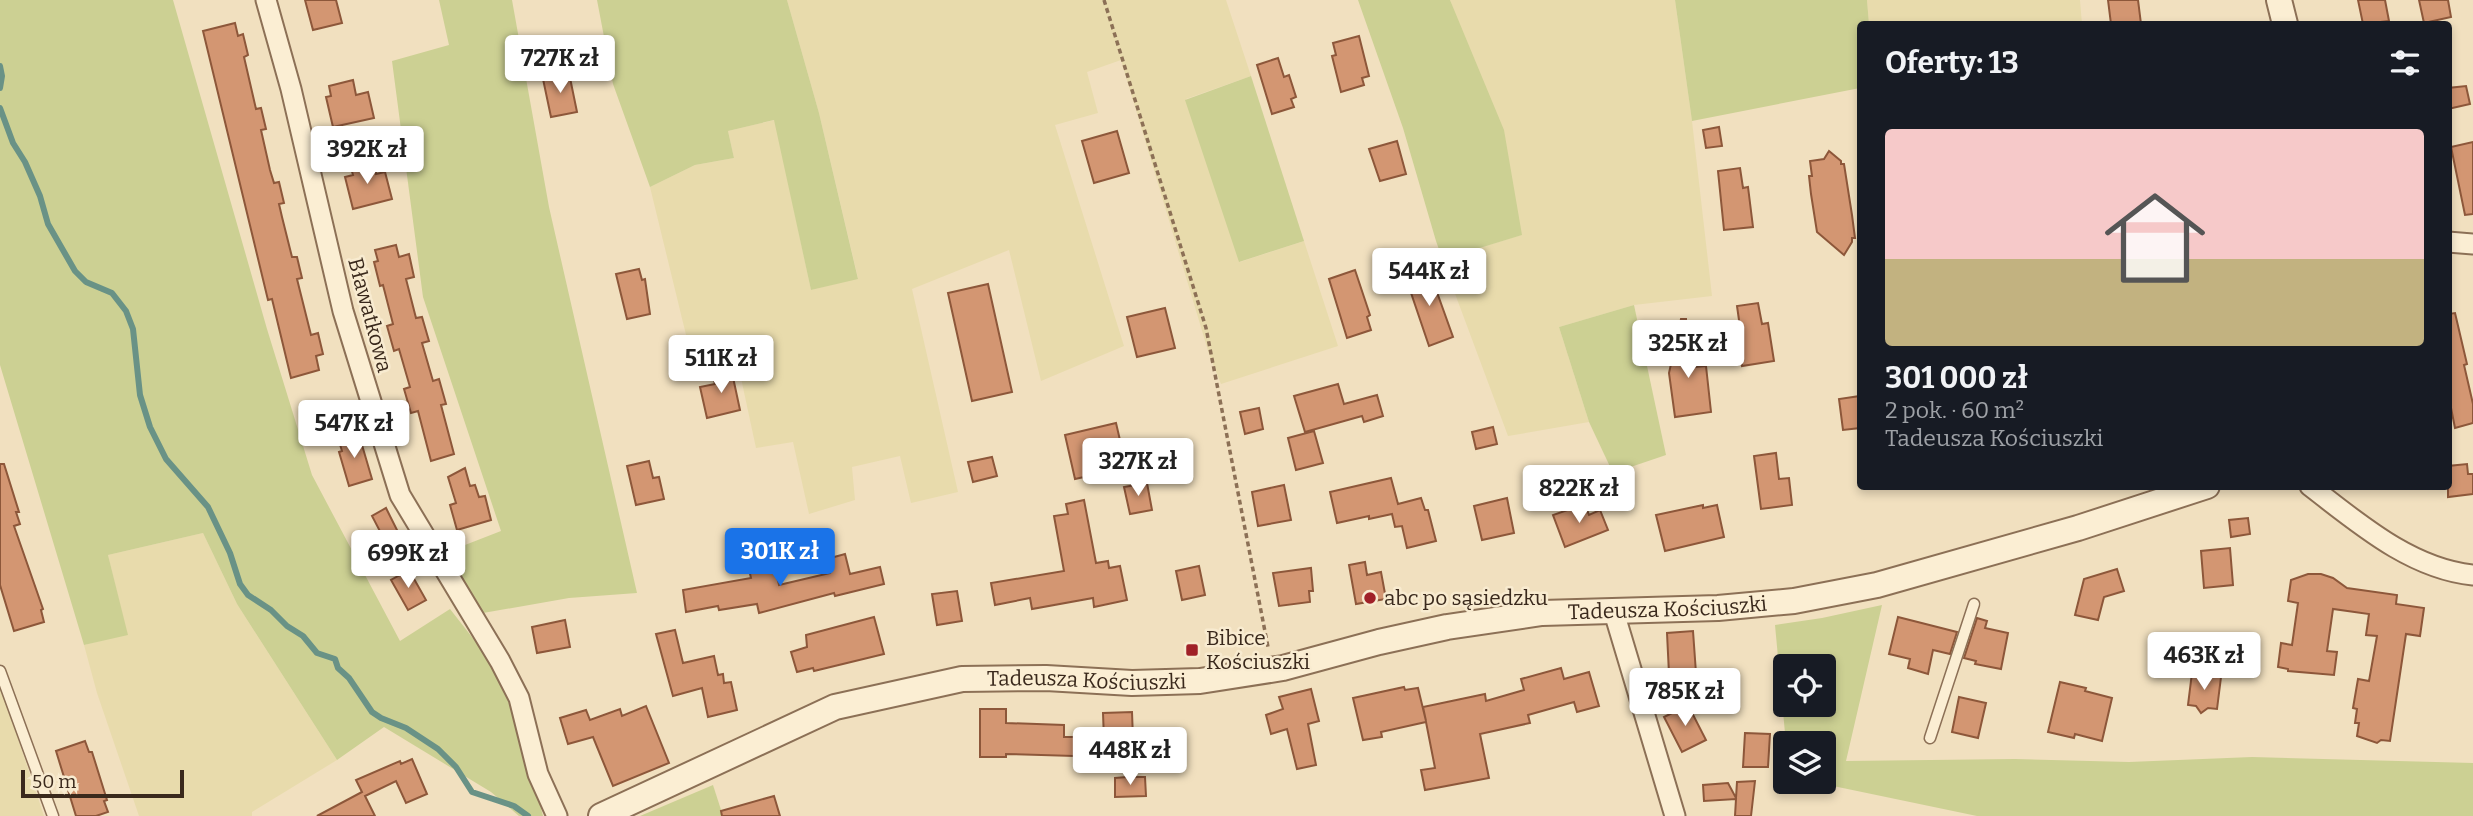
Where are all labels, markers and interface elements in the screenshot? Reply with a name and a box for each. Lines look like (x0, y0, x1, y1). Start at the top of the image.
pin: 727K zł (495, 36, 625, 95)
text: 727K zł (521, 44, 599, 72)
icon: filters (2386, 44, 2424, 82)
text: Oferty: 13 (1885, 45, 2019, 81)
pin: 392K zł (302, 127, 432, 186)
text: 392K zł (327, 135, 407, 163)
icon: home (2092, 175, 2218, 301)
pin: 544K zł (1364, 248, 1494, 308)
street label: Bławatkowa (342, 255, 398, 376)
text: 544K zł (1388, 257, 1470, 285)
pin: 325K zł (1623, 320, 1753, 380)
text: 325K zł (1648, 329, 1728, 357)
pin: 511K zł (656, 336, 786, 395)
text: 511K zł (685, 344, 757, 372)
text: 301 000 zł (1885, 360, 2028, 396)
text: 2 pok. · 60 m² (1885, 396, 2024, 424)
pin: 547K zł (289, 400, 419, 460)
text: 547K zł (314, 409, 394, 437)
text: Tadeusza Kościuszki (1885, 424, 2103, 452)
pin: 327K zł (1073, 438, 1203, 498)
text: 327K zł (1098, 447, 1178, 475)
pin: 822K zł (1514, 466, 1644, 525)
text: 822K zł (1539, 474, 1619, 502)
pin: 301K zł (715, 528, 845, 588)
pin: 699K zł (343, 530, 473, 590)
text: 301K zł (741, 537, 819, 565)
text: 699K zł (367, 539, 449, 567)
place label: abc po sąsiedzku (1384, 585, 1548, 611)
marker: abc po sąsiedzku (1362, 590, 1378, 606)
street label: Tadeusza Kościuszki (1567, 591, 1768, 625)
place label: Bibice Kościuszki (1206, 625, 1310, 675)
pin: 463K zł (2139, 632, 2269, 692)
text: 463K zł (2164, 641, 2244, 669)
marker: Bibice Kościuszki (1184, 642, 1200, 658)
map controls (1773, 654, 1836, 794)
button: locate (1773, 654, 1836, 717)
street label: Tadeusza Kościuszki (987, 665, 1187, 696)
pin: 785K zł (1620, 668, 1750, 728)
text: 785K zł (1645, 677, 1725, 705)
pin: 448K zł (1065, 728, 1195, 787)
button: layers (1773, 731, 1836, 794)
text: 448K zł (1089, 736, 1171, 764)
scale bar (21, 767, 184, 799)
text: 50 m (32, 770, 76, 793)

